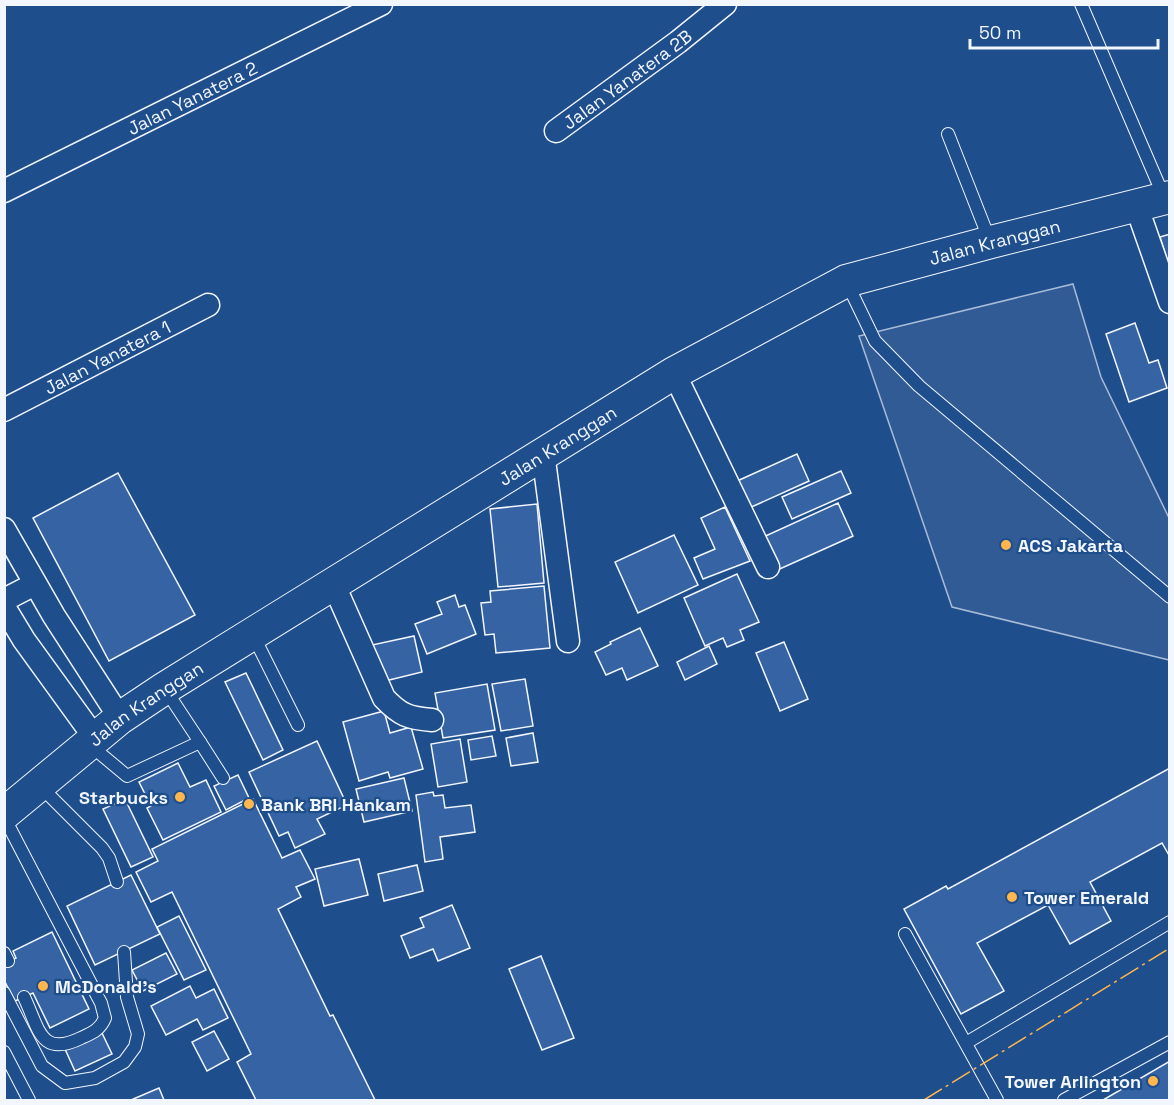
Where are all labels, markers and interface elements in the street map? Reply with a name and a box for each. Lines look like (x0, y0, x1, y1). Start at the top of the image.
scale bar (970, 12, 1158, 50)
text: 50 m (979, 21, 1021, 44)
street label: Jalan Yanatera 2B (558, 24, 696, 134)
street label: Jalan Yanatera 2 (123, 56, 261, 140)
street label: Jalan Kranggan (927, 214, 1062, 270)
street label: Jalan Yanatera 1 (40, 315, 174, 399)
street label: Jalan Kranggan (494, 400, 621, 490)
place label: ACS Jakarta (1018, 534, 1124, 557)
marker: ACS Jakarta (999, 538, 1013, 552)
street label: Jalan Kranggan (84, 656, 207, 751)
place label: Starbucks (79, 786, 168, 809)
marker: Starbucks (173, 790, 187, 804)
place label: Bank BRI Hankam (261, 793, 411, 816)
marker: Bank BRI Hankam (242, 797, 256, 811)
place label: Tower Emerald (1024, 886, 1149, 909)
marker: Tower Emerald (1005, 890, 1019, 904)
place label: McDonald's (55, 975, 157, 998)
marker: McDonald's (36, 979, 50, 993)
place label: Tower Arlington (1005, 1070, 1141, 1093)
marker: Tower Arlington (1146, 1074, 1160, 1088)

